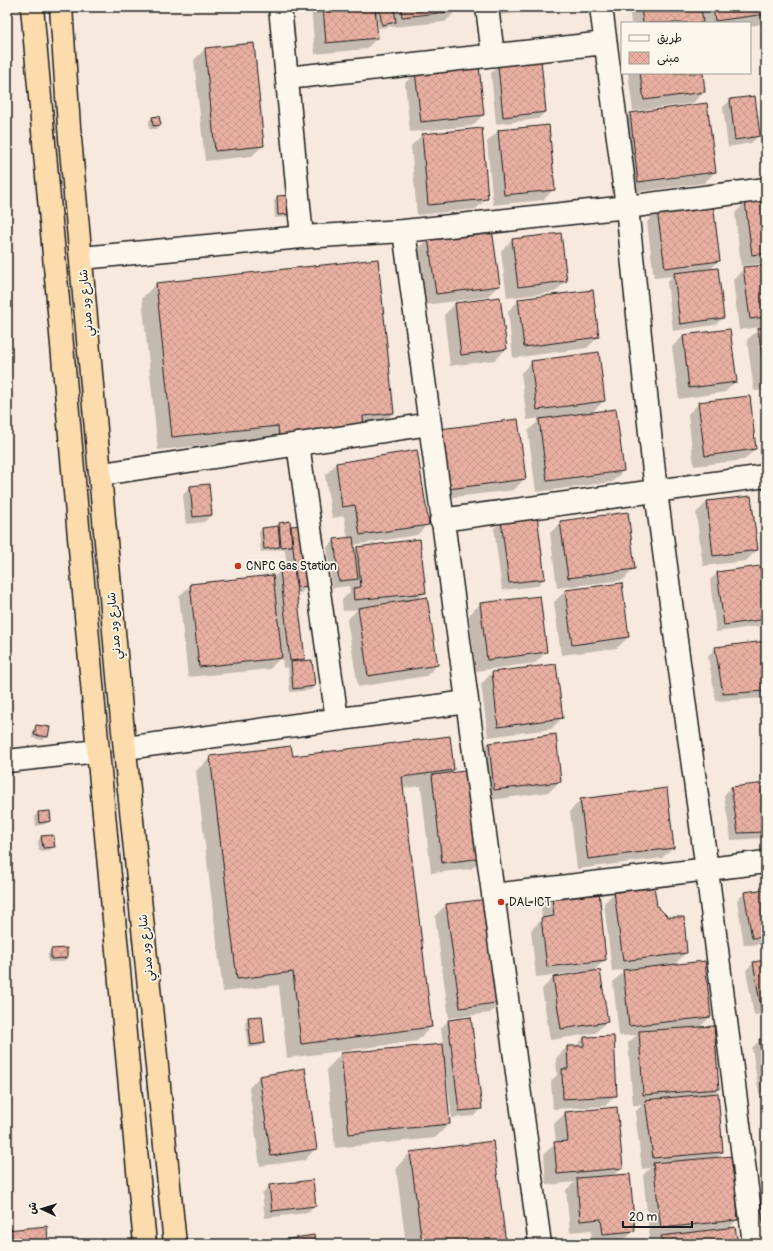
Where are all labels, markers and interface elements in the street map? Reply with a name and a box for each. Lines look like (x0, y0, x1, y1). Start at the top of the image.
legend (621, 22, 751, 74)
text: طريق (657, 31, 682, 46)
text: مبنى (657, 51, 680, 66)
street label: شارع ود مدني (76, 268, 100, 337)
place label: CNPC Gas Station (246, 559, 337, 574)
marker: CNPC Gas Station (233, 561, 243, 571)
street label: شارع ود مدني (104, 591, 128, 660)
place label: DAL ICT (509, 895, 551, 910)
marker: DAL ICT (496, 897, 506, 907)
street label: شارع ود مدني (136, 913, 160, 982)
north arrow (22, 1189, 62, 1229)
text: ش (26, 1202, 39, 1215)
scale bar (623, 1203, 692, 1229)
text: 20 m (629, 1210, 658, 1225)

